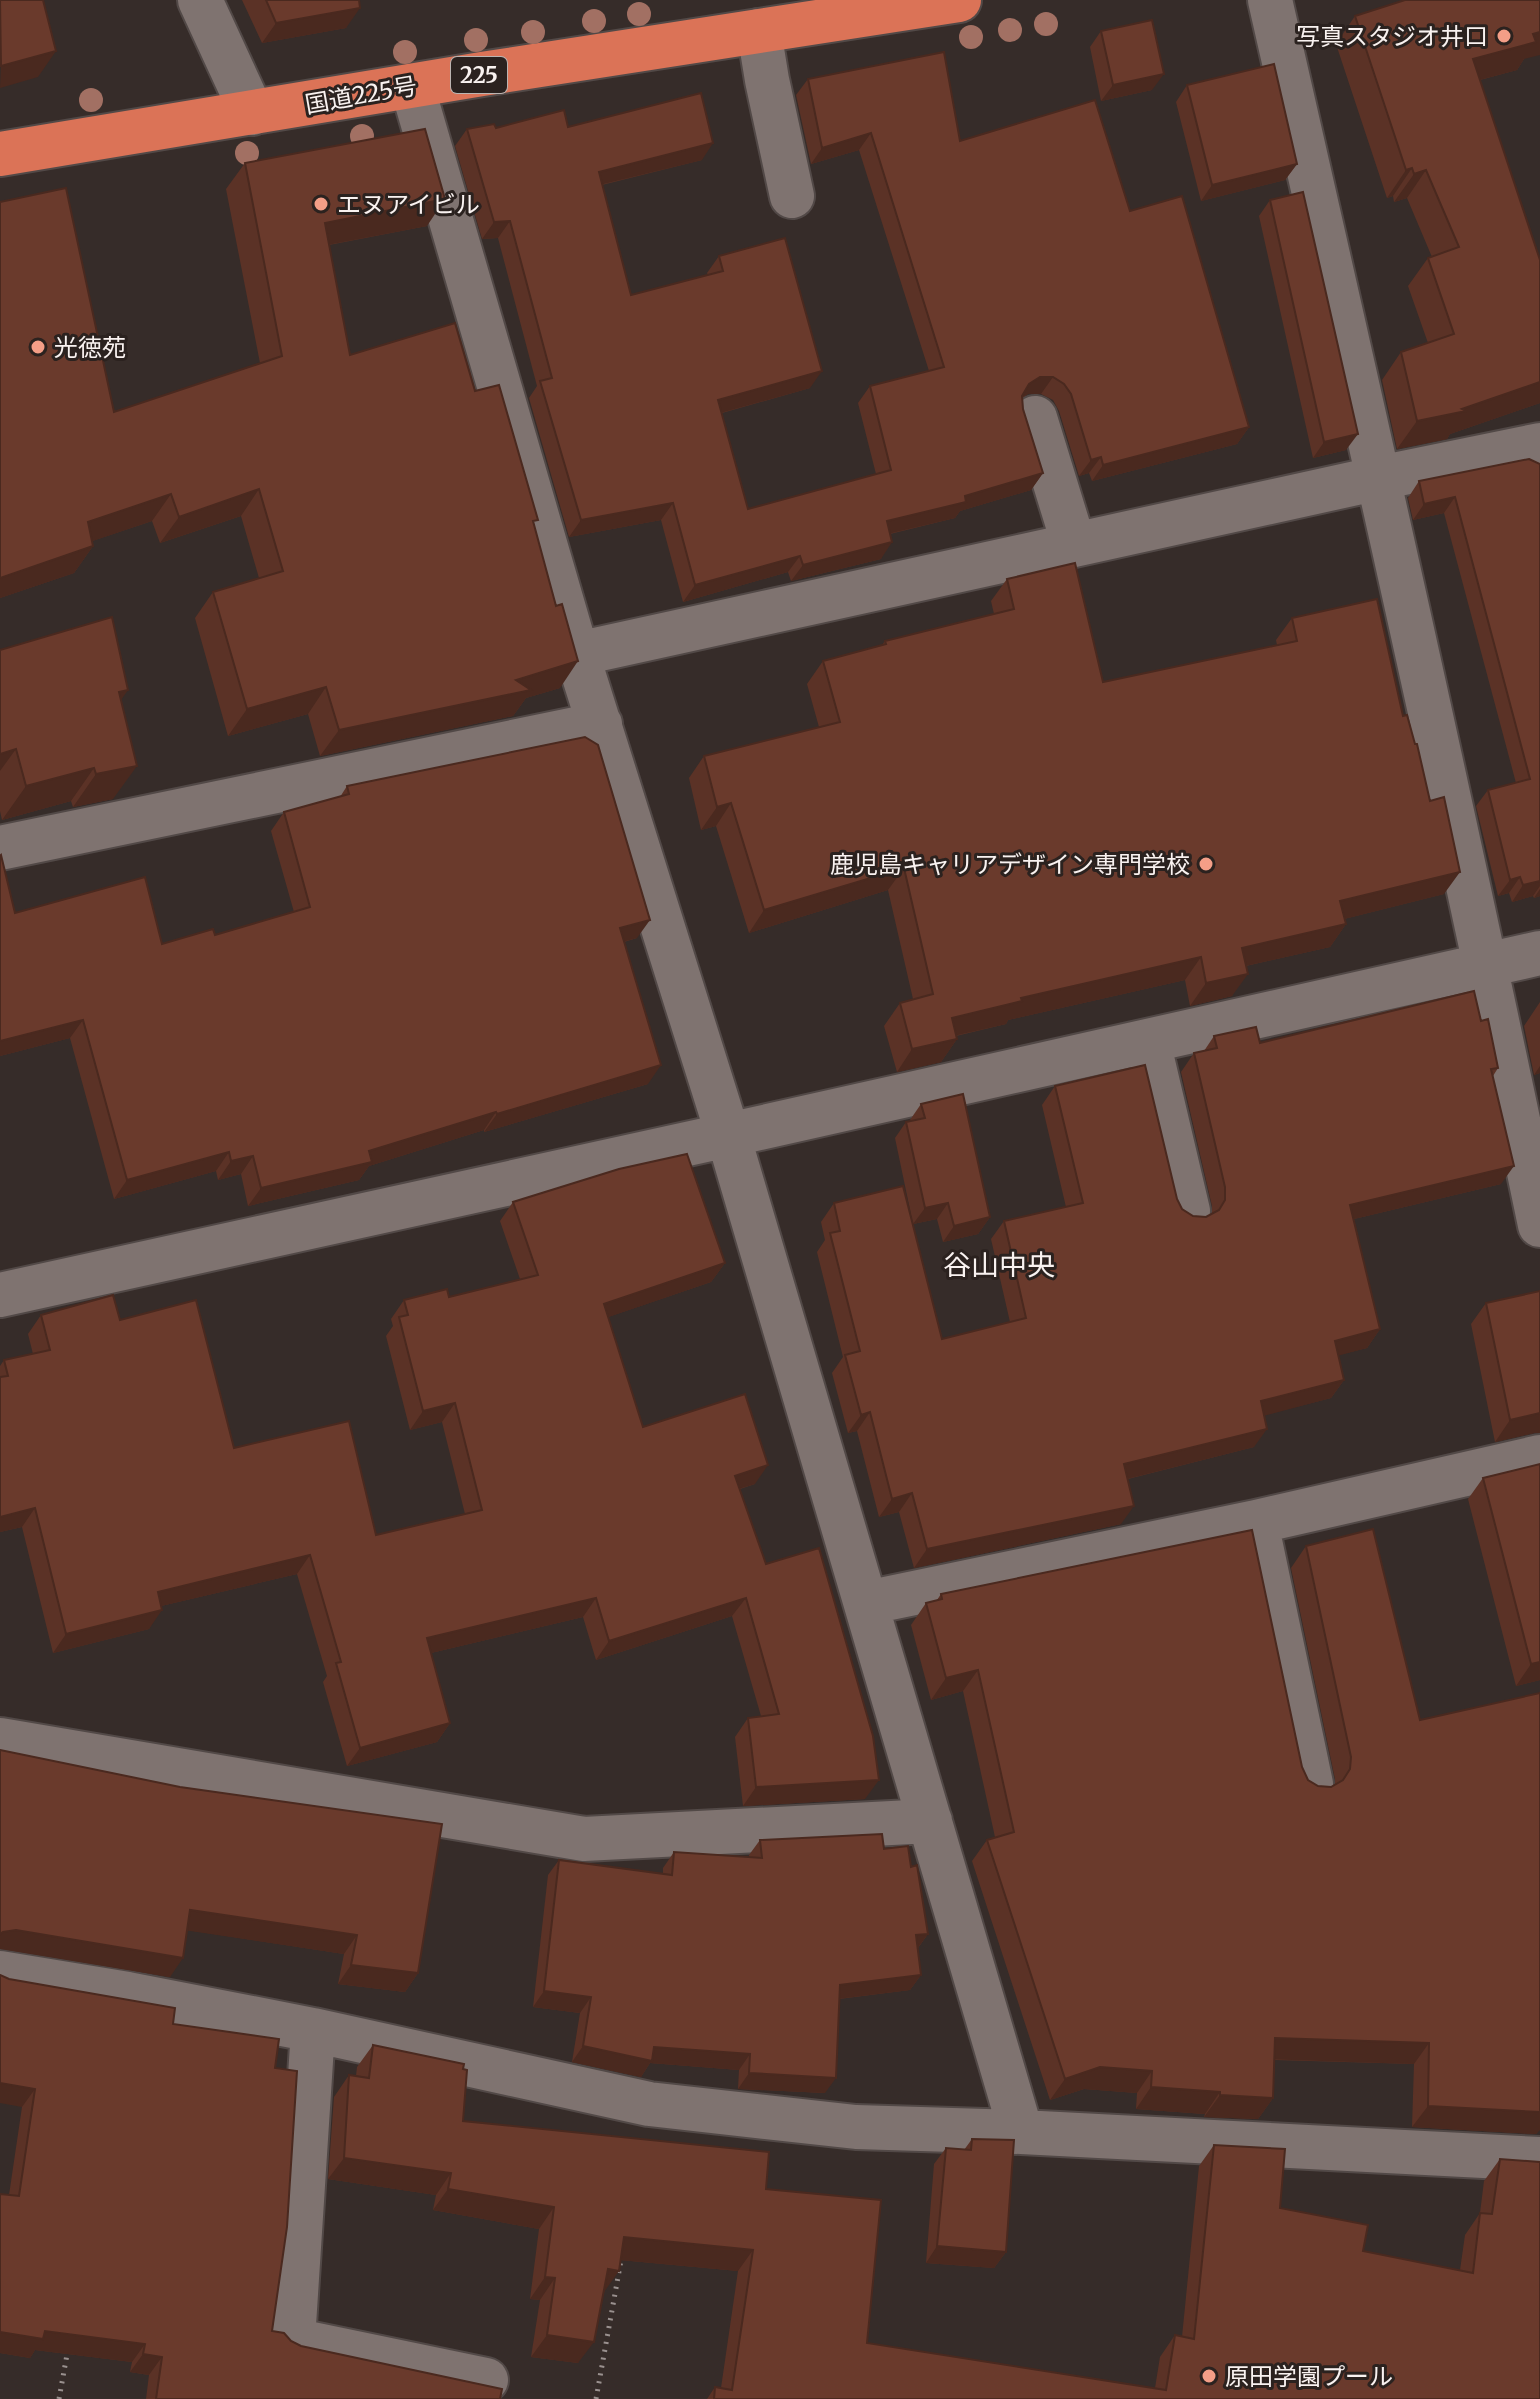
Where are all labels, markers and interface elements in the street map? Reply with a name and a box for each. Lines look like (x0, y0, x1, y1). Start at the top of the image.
place label: 写真スタジオ井口 (1296, 21, 1488, 52)
marker: 写真スタジオ井口 (1495, 27, 1513, 45)
road number: 225 (451, 57, 507, 93)
street label: 国道225号 (303, 70, 419, 120)
place label: エヌアイビル (337, 189, 480, 220)
marker: エヌアイビル (312, 195, 330, 213)
place label: 光徳苑 (54, 332, 126, 363)
marker: 光徳苑 (29, 338, 47, 356)
place label: 鹿児島キャリアデザイン専門学校 (830, 849, 1190, 880)
marker: 鹿児島キャリアデザイン専門学校 (1197, 855, 1215, 873)
district label: 谷山中央 (943, 1247, 1055, 1283)
place label: 原田学園プール (1225, 2361, 1393, 2392)
marker: 原田学園プール (1200, 2367, 1218, 2385)

